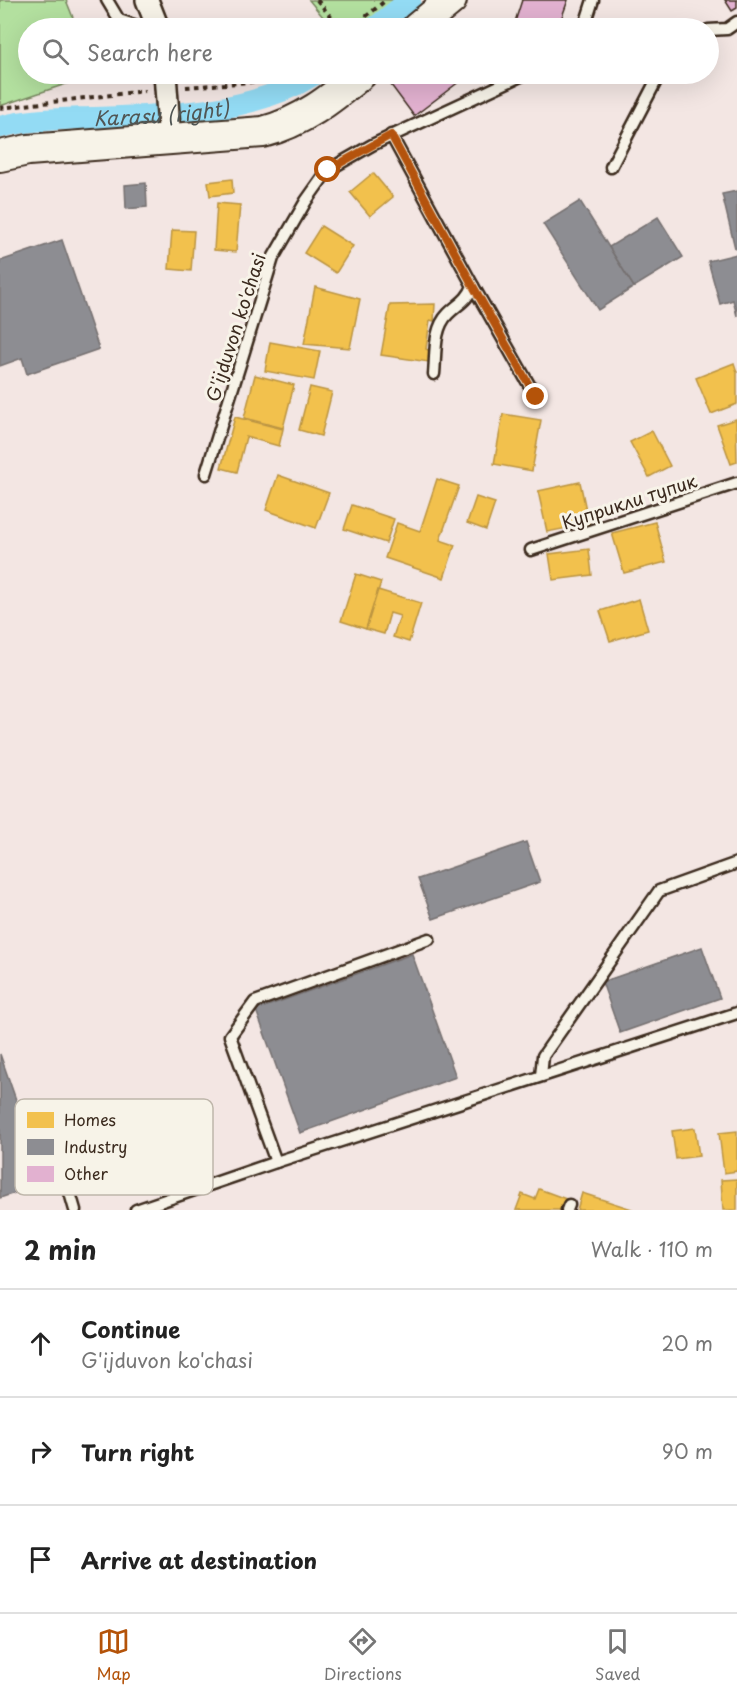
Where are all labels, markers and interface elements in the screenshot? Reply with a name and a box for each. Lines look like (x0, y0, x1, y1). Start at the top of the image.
search box (18, 18, 719, 84)
icon: search (39, 35, 72, 68)
text: Search here (87, 35, 213, 68)
water label: Karasu (right) (93, 92, 233, 133)
route start (314, 156, 340, 182)
street label: G'ijduvon ko'chasi (198, 249, 272, 405)
route end (522, 383, 548, 409)
street label: Куприкли тупик (558, 466, 700, 536)
legend (15, 1099, 213, 1195)
text: Homes (64, 1107, 116, 1131)
text: Industry (64, 1134, 127, 1158)
text: Other (64, 1161, 108, 1185)
text: 2 min (24, 1230, 97, 1269)
text: Walk · 110 m (591, 1234, 713, 1264)
text: Continue (81, 1312, 180, 1345)
icon: ahead (24, 1327, 57, 1360)
text: 20 m (661, 1328, 713, 1358)
text: G'ijduvon ko'chasi (81, 1345, 253, 1375)
icon: right (24, 1435, 57, 1468)
text: Turn right (81, 1435, 194, 1468)
text: 90 m (662, 1436, 713, 1466)
icon: arrive (24, 1543, 57, 1576)
text: Arrive at destination (81, 1543, 317, 1576)
tab: Map (97, 1625, 131, 1685)
tab: Directions (324, 1625, 402, 1685)
tab: Saved (595, 1625, 640, 1685)

